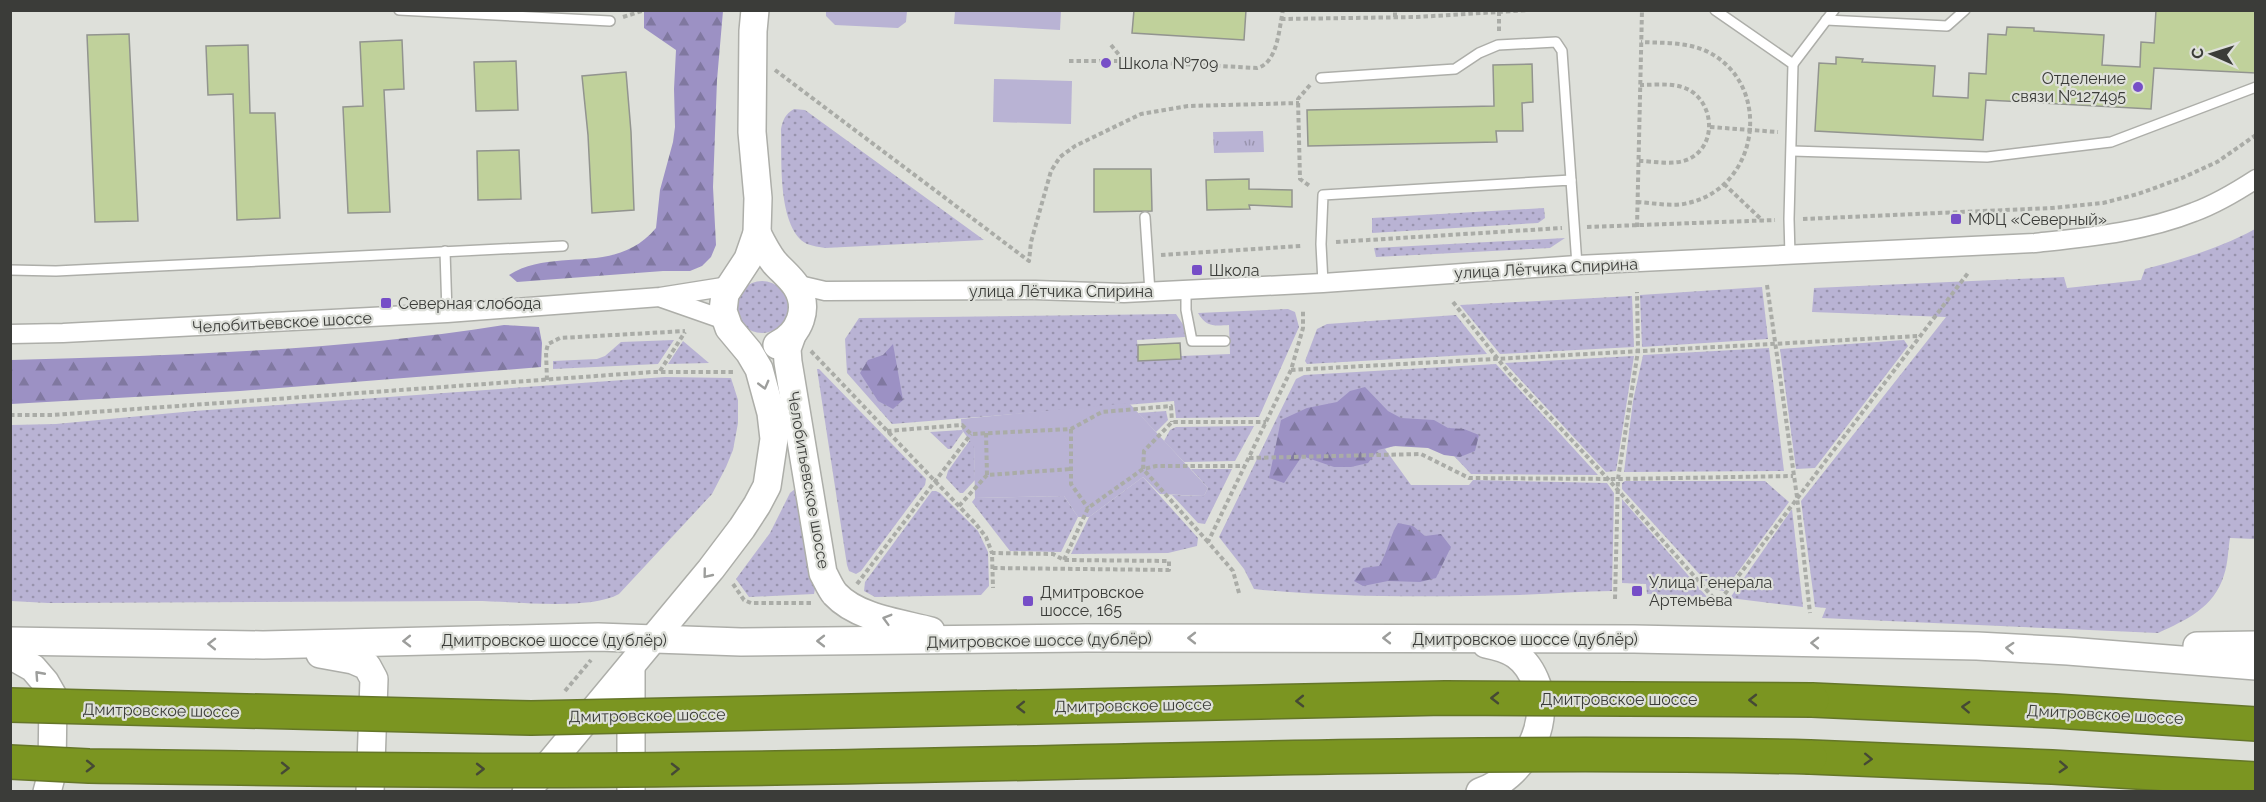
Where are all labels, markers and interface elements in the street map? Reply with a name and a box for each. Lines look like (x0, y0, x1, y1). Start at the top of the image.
north arrow (2182, 24, 2242, 84)
text: С (2188, 47, 2207, 59)
place label: Школа №709 (1118, 54, 1218, 73)
marker: Школа №709 (1099, 56, 1113, 70)
place label: Отделение связи №127495 (2011, 69, 2126, 106)
marker: Отделение связи №127495 (2131, 80, 2145, 94)
place label: МФЦ «Северный» (1968, 210, 2107, 229)
marker: МФЦ «Северный» (1949, 212, 1963, 226)
street label: улица Лётчика Спирина (1454, 254, 1638, 283)
place label: Школа (1209, 261, 1259, 280)
marker: Школа (1190, 263, 1204, 277)
street label: улица Лётчика Спирина (969, 282, 1153, 301)
place label: Северная слобода (398, 294, 541, 313)
marker: Северная слобода (379, 296, 393, 310)
street label: Челобитьевское шоссе (192, 308, 372, 337)
one-way arrow (757, 379, 769, 390)
street label: Челобитьевское шоссе (784, 390, 833, 570)
one-way arrow (703, 567, 714, 578)
place label: Улица Генерала Артемьева (1649, 573, 1772, 610)
place label: Дмитровское шоссе, 165 (1040, 583, 1144, 620)
marker: Улица Генерала Артемьева (1630, 584, 1644, 598)
marker: Дмитровское шоссе, 165 (1021, 594, 1035, 608)
one-way arrow (882, 614, 892, 627)
street label: Дмитровское шоссе (дублёр) (926, 629, 1152, 652)
street label: Дмитровское шоссе (дублёр) (1412, 630, 1638, 649)
street label: Дмитровское шоссе (дублёр) (441, 631, 667, 650)
one-way arrow (1187, 632, 1196, 644)
one-way arrow (1382, 632, 1391, 644)
one-way arrow (403, 635, 412, 648)
one-way arrow (817, 635, 826, 647)
one-way arrow (1810, 637, 1819, 649)
one-way arrow (208, 638, 217, 650)
one-way arrow (2005, 641, 2014, 654)
one-way arrow (35, 671, 46, 682)
street label: Дмитровское шоссе (1540, 690, 1698, 709)
one-way arrow (1491, 692, 1500, 704)
one-way arrow (1749, 694, 1758, 706)
street label: Дмитровское шоссе (1054, 695, 1212, 716)
one-way arrow (1296, 695, 1305, 707)
street label: Дмитровское шоссе (82, 700, 240, 721)
one-way arrow (1017, 701, 1026, 713)
one-way arrow (1962, 701, 1971, 714)
street label: Дмитровское шоссе (2026, 701, 2184, 728)
street label: Дмитровское шоссе (568, 705, 726, 726)
one-way arrow (1864, 753, 1873, 766)
one-way arrow (85, 759, 94, 772)
one-way arrow (2059, 761, 2068, 774)
one-way arrow (280, 762, 289, 774)
one-way arrow (475, 763, 484, 776)
one-way arrow (670, 763, 679, 776)

